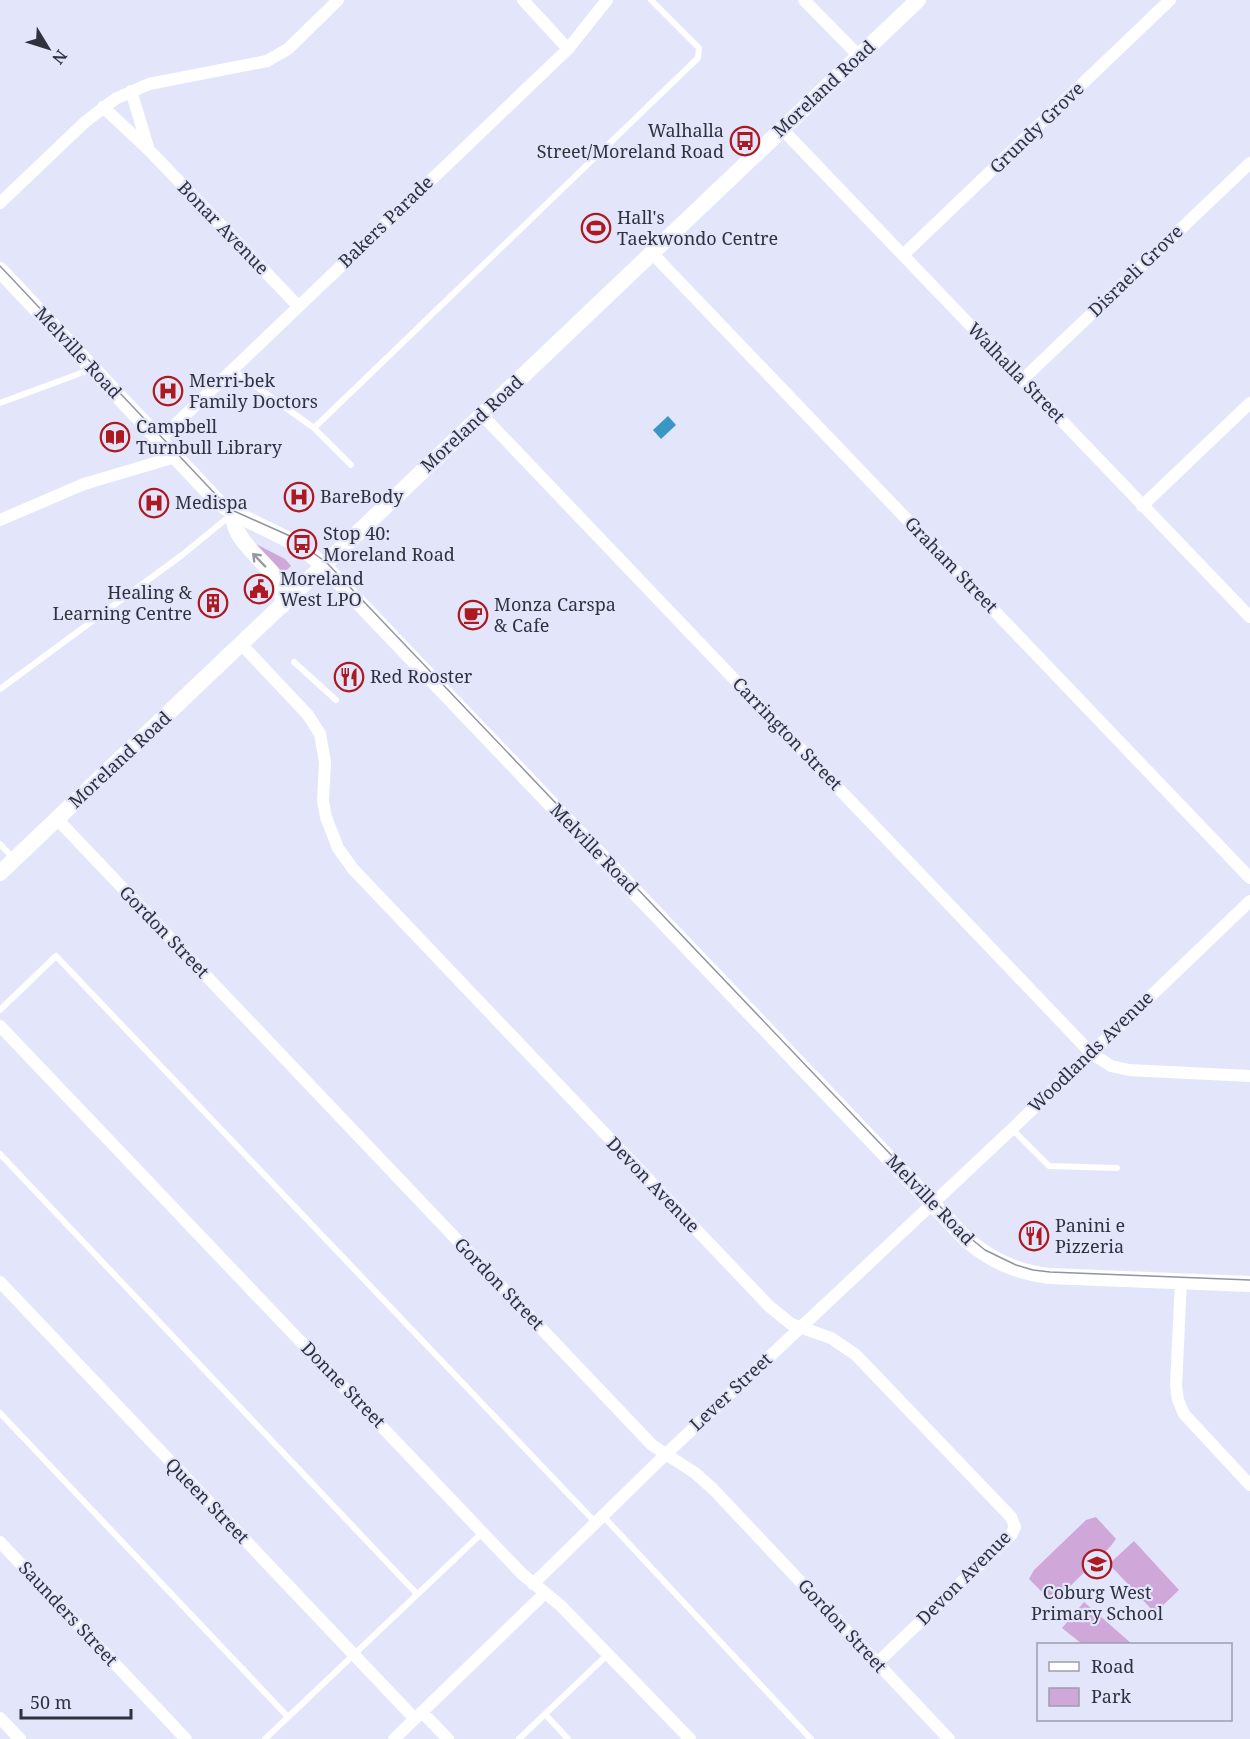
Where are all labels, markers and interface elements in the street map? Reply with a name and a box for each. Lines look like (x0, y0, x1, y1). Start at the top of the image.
north arrow (18, 18, 78, 78)
street label: Moreland Road (767, 35, 880, 142)
text: N (47, 45, 72, 69)
street label: Grundy Grove (984, 76, 1089, 178)
place label: Walhalla Street/Moreland Road (537, 118, 724, 163)
bus stop icon: Walhalla Street/Moreland Road (729, 125, 761, 157)
street label: Bakers Parade (333, 170, 438, 273)
street label: Bonar Avenue (173, 175, 275, 279)
place label: Hall's Taekwondo Centre (617, 205, 778, 250)
sports icon: Hall's Taekwondo Centre (580, 212, 612, 244)
street label: Disraeli Grove (1083, 219, 1188, 322)
street label: Melville Road (30, 301, 127, 403)
street label: Walhalla Street (963, 317, 1071, 428)
place label: Merri-bek Family Doctors (189, 368, 318, 413)
street label: Moreland Road (415, 370, 528, 477)
hospital icon: Merri-bek Family Doctors (152, 375, 184, 407)
place label: Campbell Turnbull Library (136, 414, 283, 459)
library icon: Campbell Turnbull Library (99, 421, 131, 453)
hospital icon: BareBody (283, 481, 315, 513)
place label: BareBody (320, 484, 404, 508)
hospital icon: Medispa (138, 487, 170, 519)
place label: Medispa (175, 490, 248, 514)
street label: Graham Street (900, 511, 1004, 617)
place label: Stop 40: Moreland Road (323, 521, 455, 566)
bus stop icon: Stop 40: Moreland Road (286, 528, 318, 560)
one-way arrow (252, 552, 266, 567)
place label: Moreland West LPO (280, 566, 364, 611)
public building icon: Moreland West LPO (243, 573, 275, 605)
place label: Healing & Learning Centre (52, 580, 193, 625)
building icon: Healing & Learning Centre (197, 587, 229, 619)
place label: Monza Carspa & Cafe (494, 592, 616, 637)
cafe icon: Monza Carspa & Cafe (457, 599, 489, 631)
restaurant icon: Red Rooster (333, 661, 365, 693)
place label: Red Rooster (370, 664, 473, 688)
street label: Carrington Street (728, 672, 848, 795)
street label: Moreland Road (63, 706, 176, 813)
street label: Melville Road (545, 798, 644, 899)
street label: Gordon Street (115, 880, 215, 983)
street label: Woodlands Avenue (1023, 985, 1158, 1117)
street label: Devon Avenue (602, 1131, 705, 1237)
street label: Melville Road (881, 1149, 980, 1250)
place label: Panini e Pizzeria (1055, 1213, 1125, 1258)
restaurant icon: Panini e Pizzeria (1018, 1220, 1050, 1252)
street label: Gordon Street (450, 1232, 550, 1335)
street label: Donne Street (296, 1336, 391, 1433)
street label: Lever Street (684, 1347, 777, 1436)
street label: Queen Street (161, 1452, 255, 1548)
street label: Devon Avenue (911, 1525, 1016, 1630)
school or university icon: Coburg West Primary School (1081, 1548, 1113, 1580)
street label: Saunders Street (14, 1556, 124, 1671)
street label: Gordon Street (793, 1573, 892, 1677)
place label: Coburg West Primary School (1031, 1580, 1163, 1625)
legend (1037, 1643, 1232, 1721)
text: Road (1091, 1654, 1134, 1678)
scale bar (21, 1682, 130, 1720)
text: Park (1091, 1684, 1131, 1708)
text: 50 m (30, 1690, 72, 1714)

